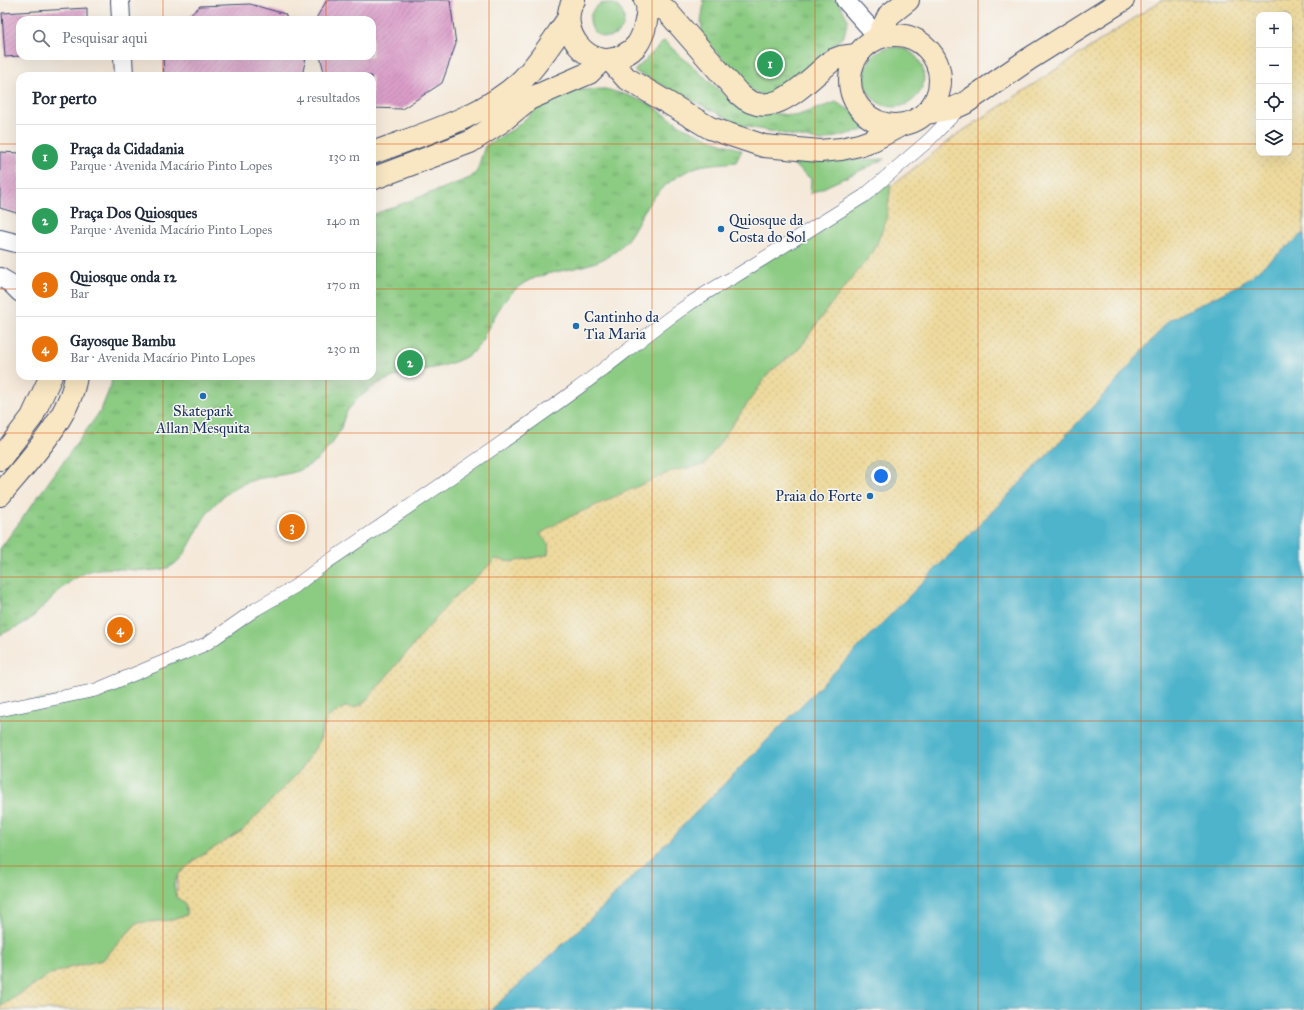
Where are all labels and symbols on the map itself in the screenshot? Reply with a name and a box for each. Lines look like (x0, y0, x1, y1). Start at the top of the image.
pin: 1 (757, 49, 783, 79)
place label: Quiosque da Costa do Sol (729, 211, 807, 246)
marker: Quiosque da Costa do Sol (716, 224, 726, 234)
place label: Cantinho da Tia Maria (584, 308, 660, 343)
marker: Cantinho da Tia Maria (571, 321, 581, 331)
pin: 2 (397, 348, 423, 378)
marker: Skatepark Allan Mesquita (198, 391, 208, 401)
place label: Skatepark Allan Mesquita (155, 402, 251, 438)
your location (871, 466, 891, 486)
place label: Praia do Forte (775, 487, 862, 505)
marker: Praia do Forte (865, 491, 875, 501)
pin: 3 (279, 512, 305, 542)
pin: 4 (107, 615, 133, 645)

